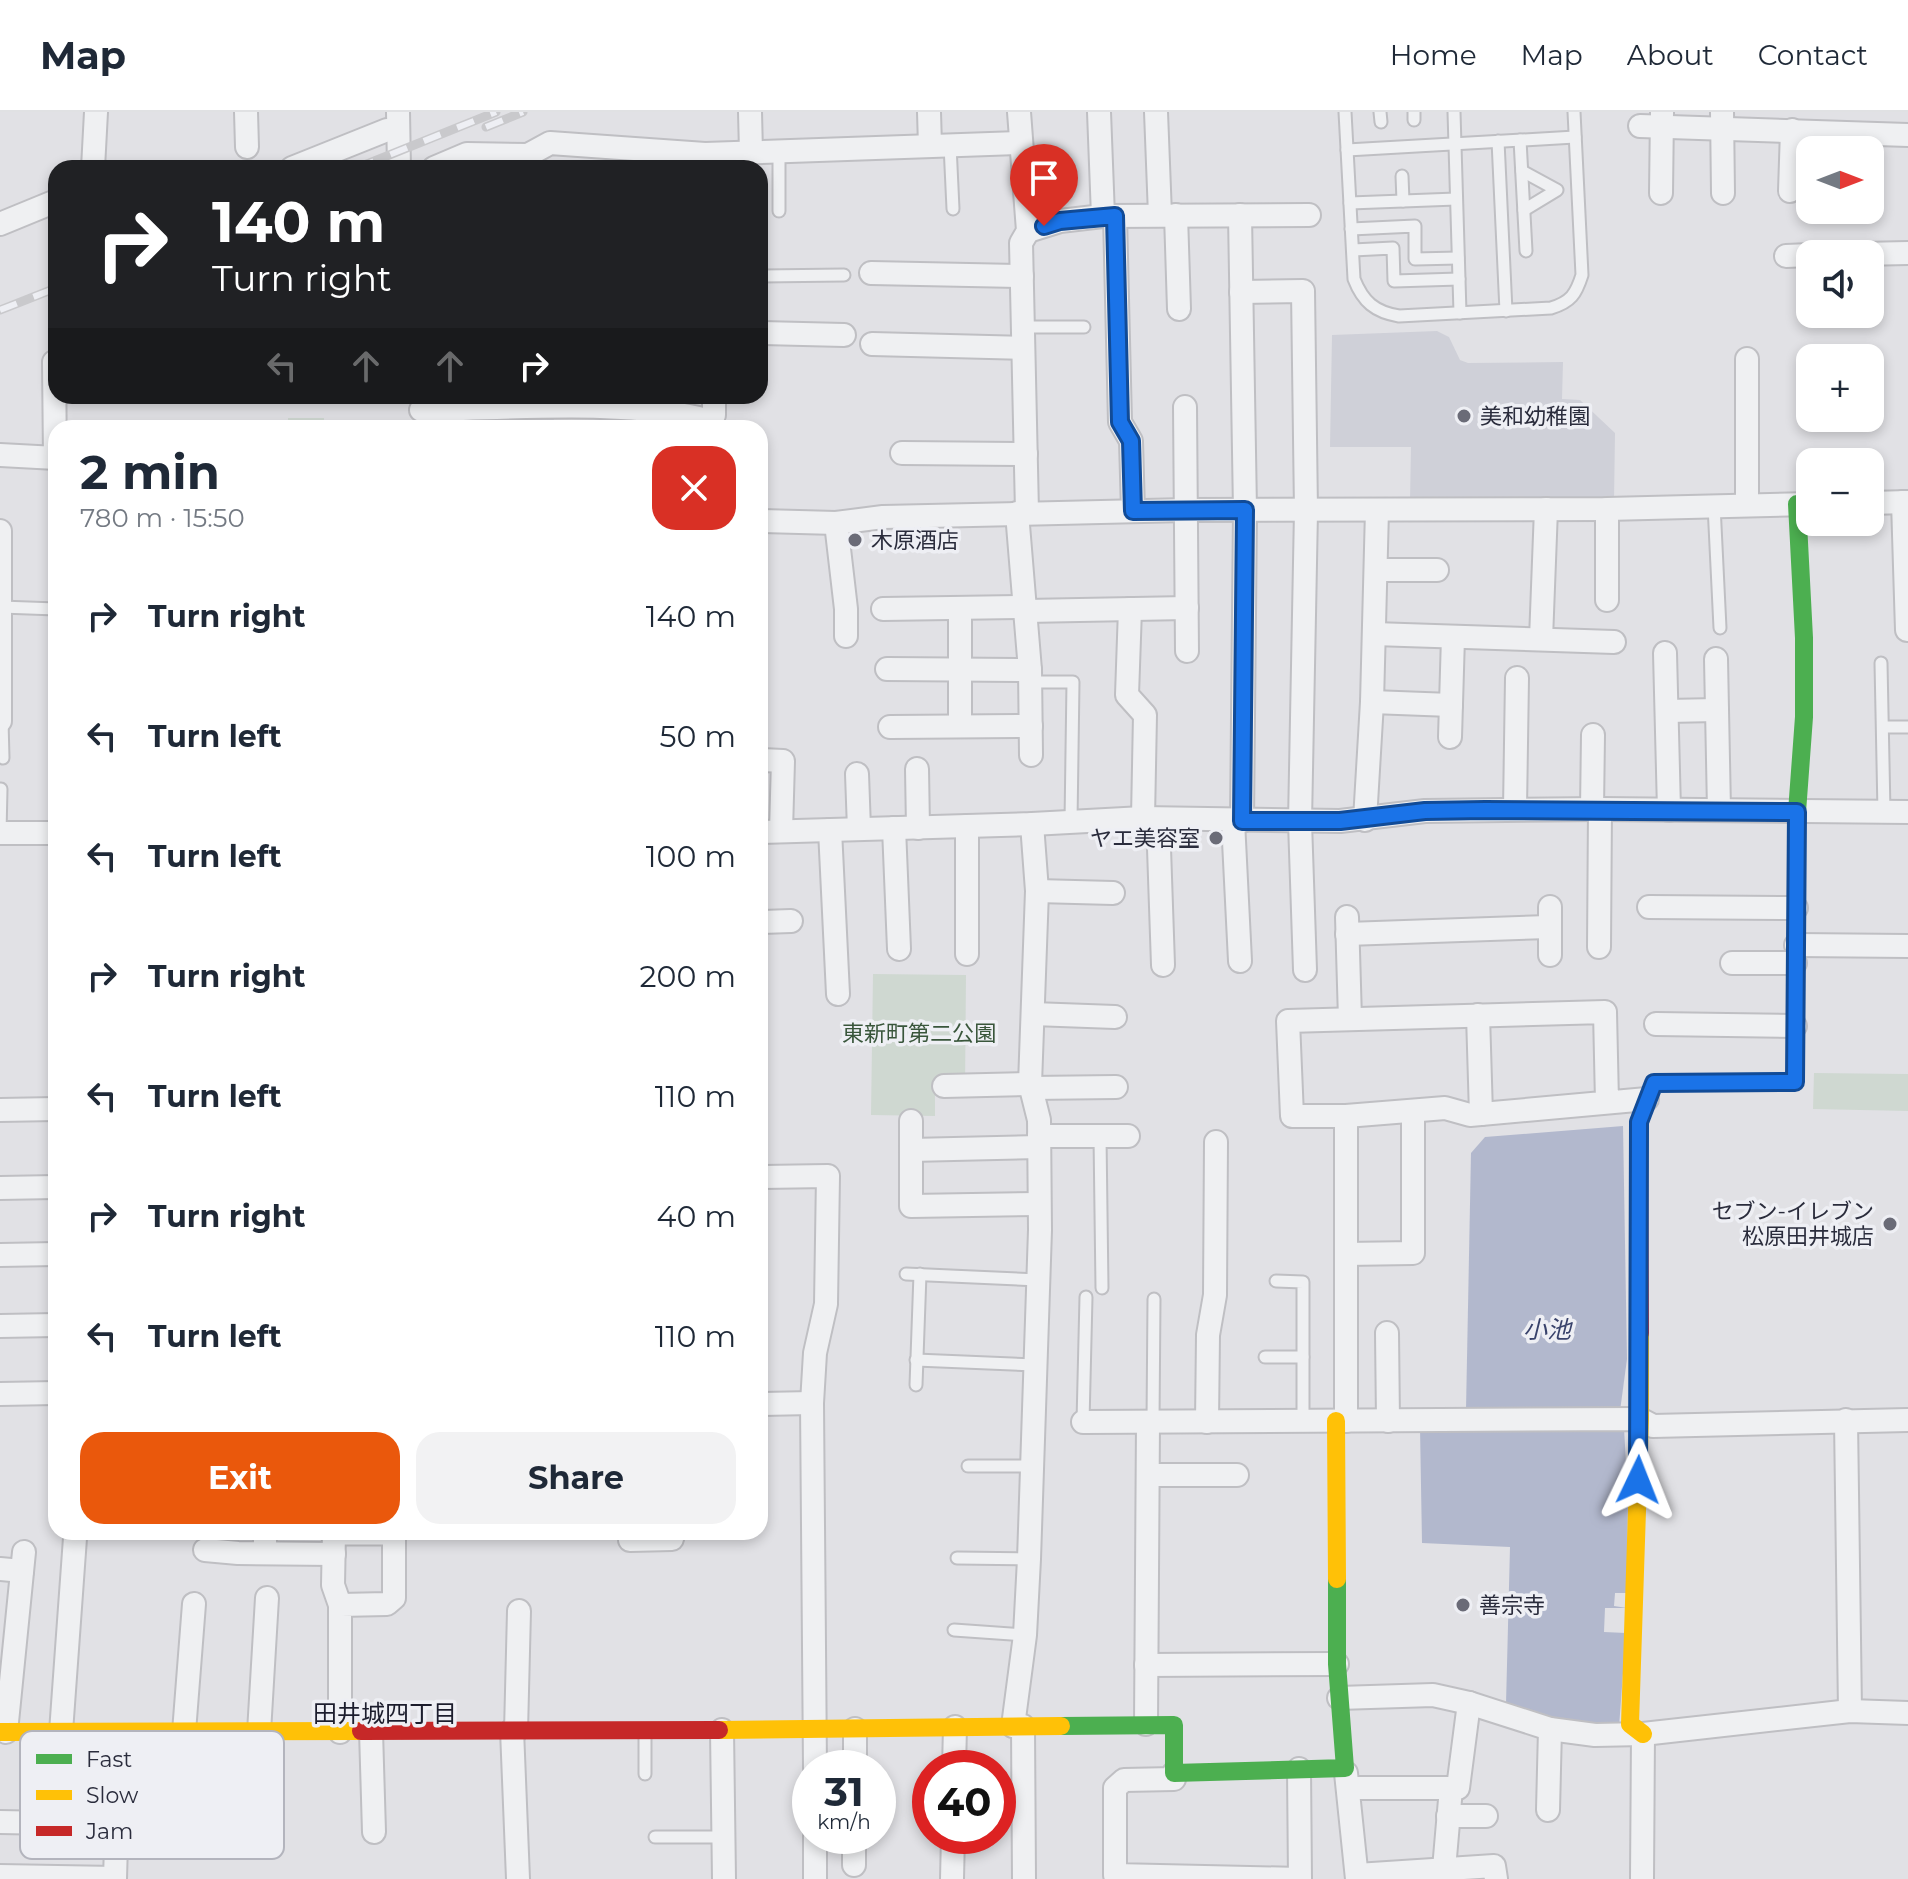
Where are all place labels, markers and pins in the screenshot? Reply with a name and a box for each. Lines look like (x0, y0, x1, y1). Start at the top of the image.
pin (1010, 144, 1078, 226)
place label: 美和幼稚園 (1480, 403, 1590, 430)
marker: 美和幼稚園 (1455, 407, 1473, 425)
place label: 木原酒店 (871, 527, 959, 554)
marker: 木原酒店 (846, 531, 864, 549)
place label: ヤエ美容室 (1090, 825, 1200, 852)
marker: ヤエ美容室 (1207, 829, 1225, 847)
place label: セブン-イレブン 松原田井城店 (1712, 1198, 1874, 1250)
marker: セブン-イレブン 松原田井城店 (1881, 1215, 1899, 1233)
place label: 善宗寺 (1479, 1592, 1545, 1619)
marker: 善宗寺 (1454, 1596, 1472, 1614)

